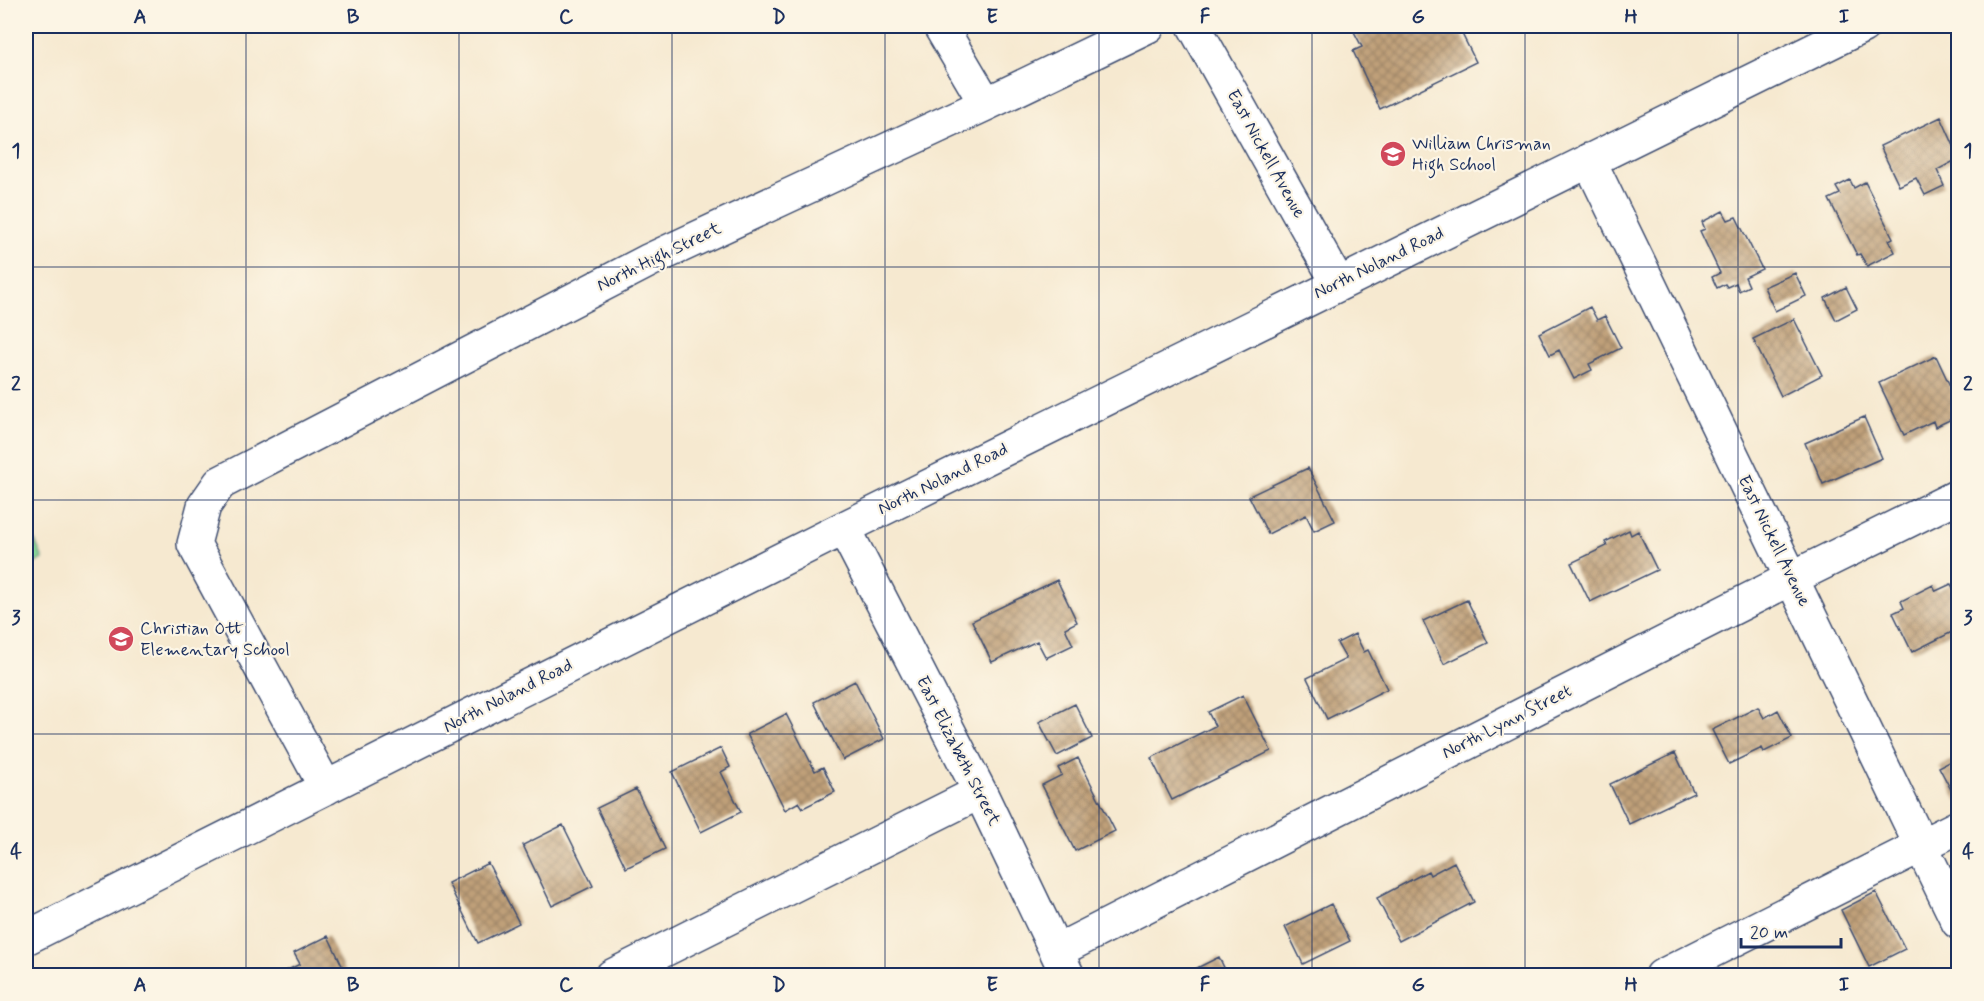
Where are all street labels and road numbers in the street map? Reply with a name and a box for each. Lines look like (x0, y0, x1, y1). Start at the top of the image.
street label: East Nickell Avenue (1221, 85, 1311, 223)
street label: North High Street (593, 216, 726, 299)
street label: North Noland Road (1310, 221, 1448, 305)
street label: North Noland Road (874, 437, 1012, 521)
street label: East Nickell Avenue (1732, 471, 1816, 611)
street label: North Noland Road (439, 653, 577, 739)
street label: East Elizabeth Street (910, 672, 1006, 830)
street label: North Lynn Street (1438, 679, 1576, 765)

